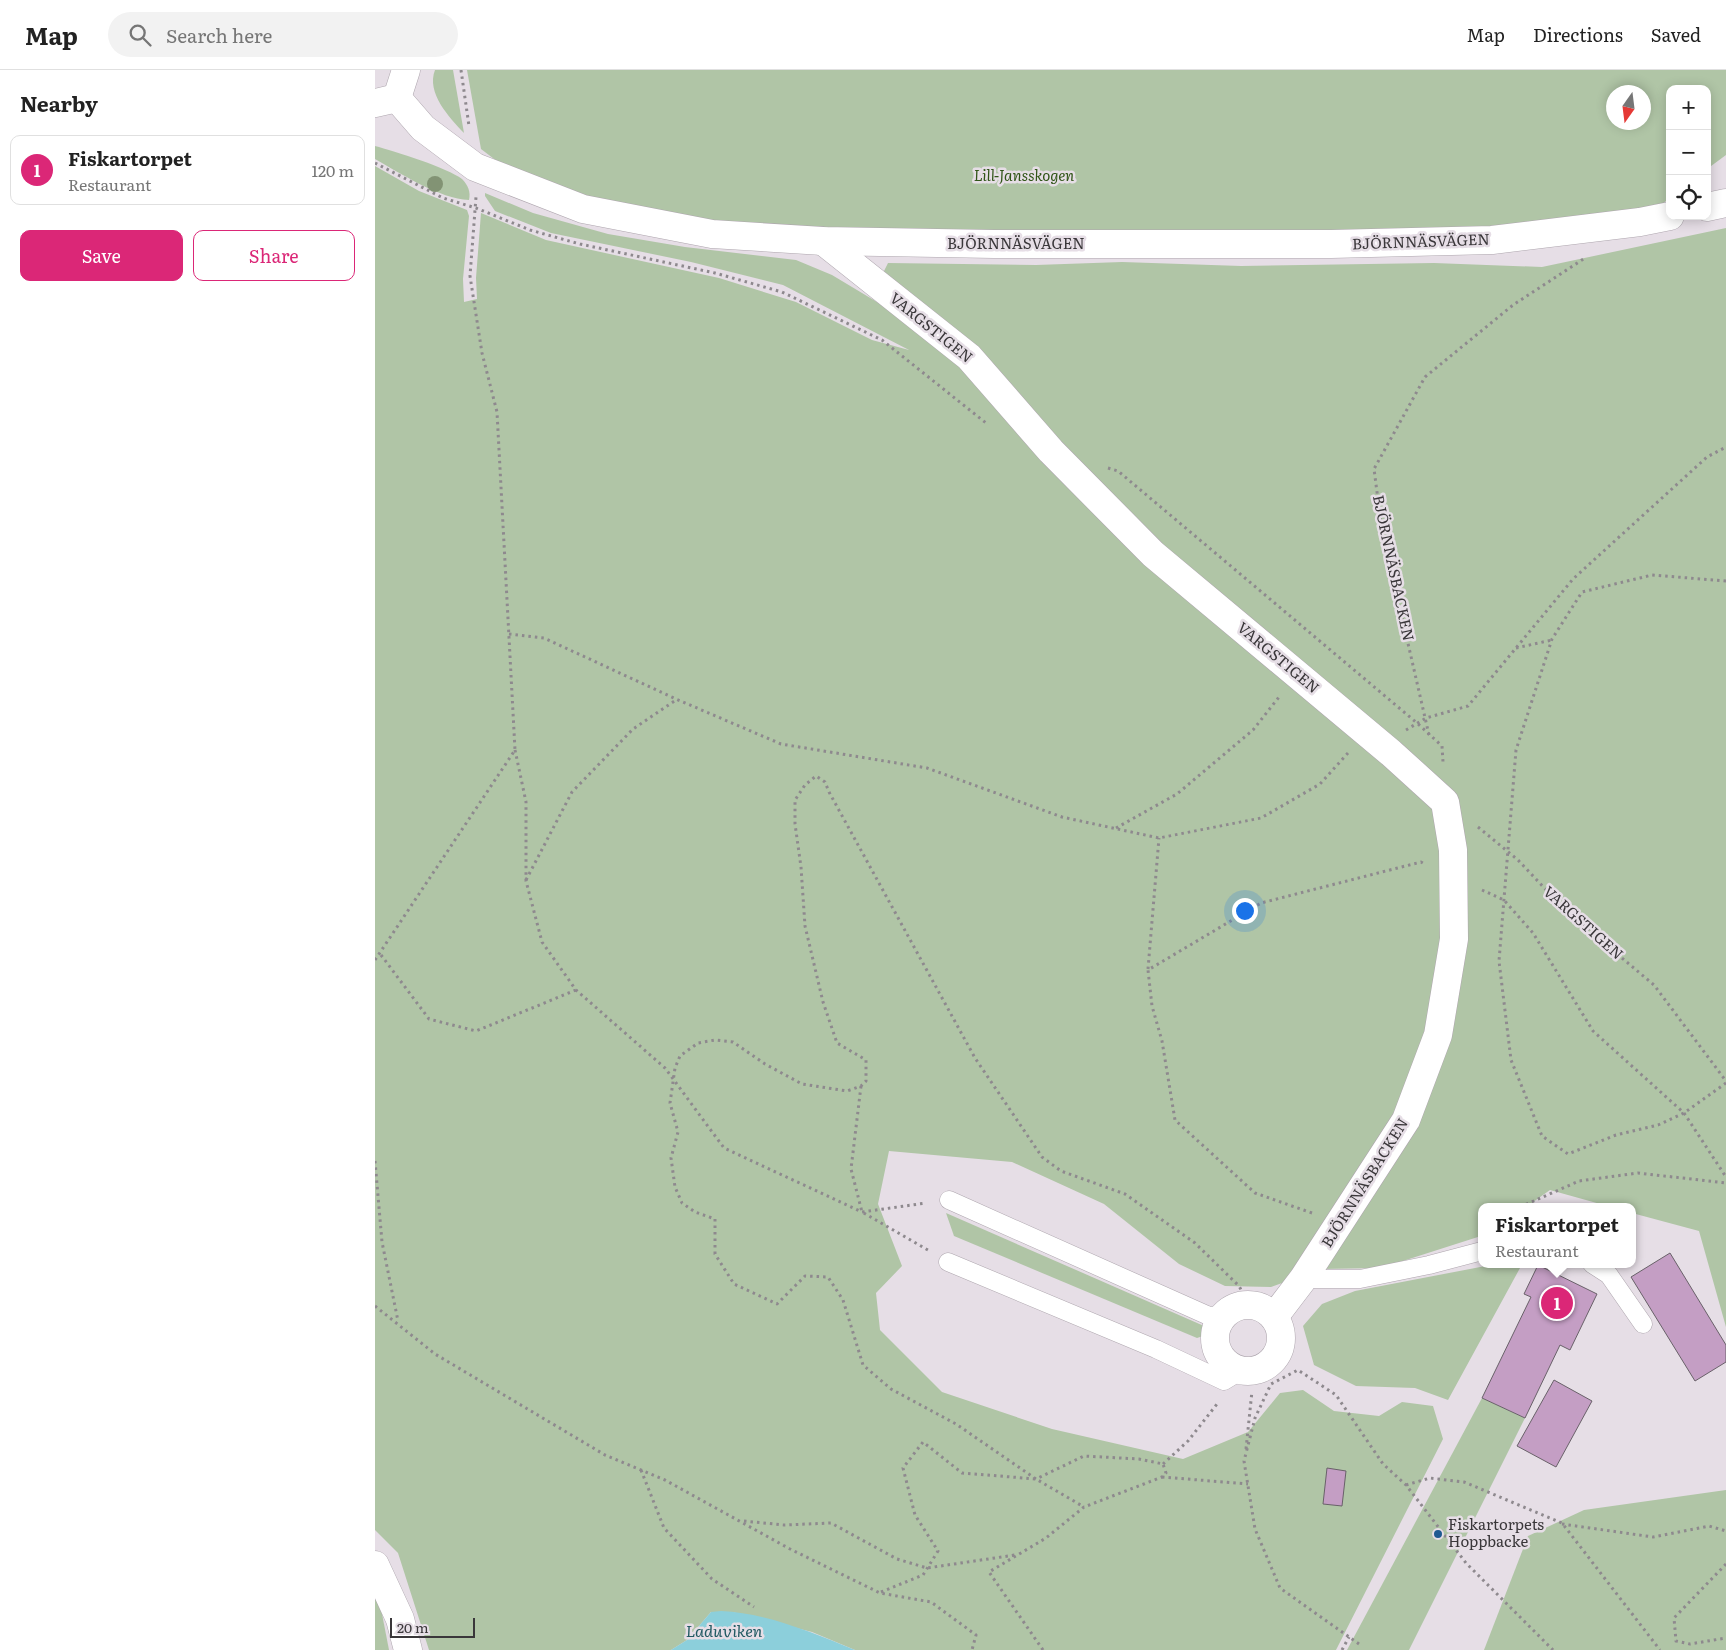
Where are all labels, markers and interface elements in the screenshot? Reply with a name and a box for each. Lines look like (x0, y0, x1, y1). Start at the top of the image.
search box (108, 12, 458, 57)
text: Map (25, 17, 78, 52)
icon: search (126, 21, 154, 49)
text: Search here (166, 21, 272, 49)
text: Map (1467, 21, 1505, 48)
text: Directions (1533, 21, 1623, 48)
text: Saved (1651, 21, 1701, 48)
north arrow (1606, 85, 1651, 130)
map controls (1666, 85, 1711, 220)
button: + (1666, 85, 1711, 130)
text: Nearby (20, 87, 98, 118)
button: − (1666, 130, 1711, 175)
text: Fiskartorpet (68, 144, 192, 172)
text: 1 (34, 158, 40, 182)
text: 120 m (311, 158, 354, 182)
park label: Lill-Jansskogen (974, 163, 1074, 186)
text: Restaurant (68, 172, 152, 196)
button: locate (1666, 175, 1711, 220)
street label: BJÖRNNÄSVÄGEN (1352, 227, 1490, 254)
button: Save (20, 230, 183, 281)
button: Share (193, 230, 355, 281)
street label: BJÖRNNÄSVÄGEN (947, 231, 1085, 254)
street label: VARGSTIGEN (885, 286, 978, 368)
street label: BJÖRNNÄSBACKEN (1368, 492, 1421, 643)
street label: VARGSTIGEN (1233, 616, 1325, 698)
street label: VARGSTIGEN (1539, 880, 1629, 964)
your location (1232, 898, 1258, 924)
street label: BJÖRNNÄSBACKEN (1315, 1113, 1413, 1251)
popup (1478, 1203, 1636, 1268)
text: Fiskartorpet (1495, 1210, 1619, 1238)
text: Restaurant (1495, 1238, 1579, 1262)
pin: 1 (1541, 1284, 1573, 1322)
place label: Fiskartorpets Hoppbacke (1448, 1512, 1544, 1552)
marker: Fiskartorpets Hoppbacke (1432, 1528, 1444, 1540)
scale bar (390, 1615, 475, 1638)
text: 20 m (397, 1617, 429, 1637)
water label: Laduviken (686, 1618, 763, 1642)

